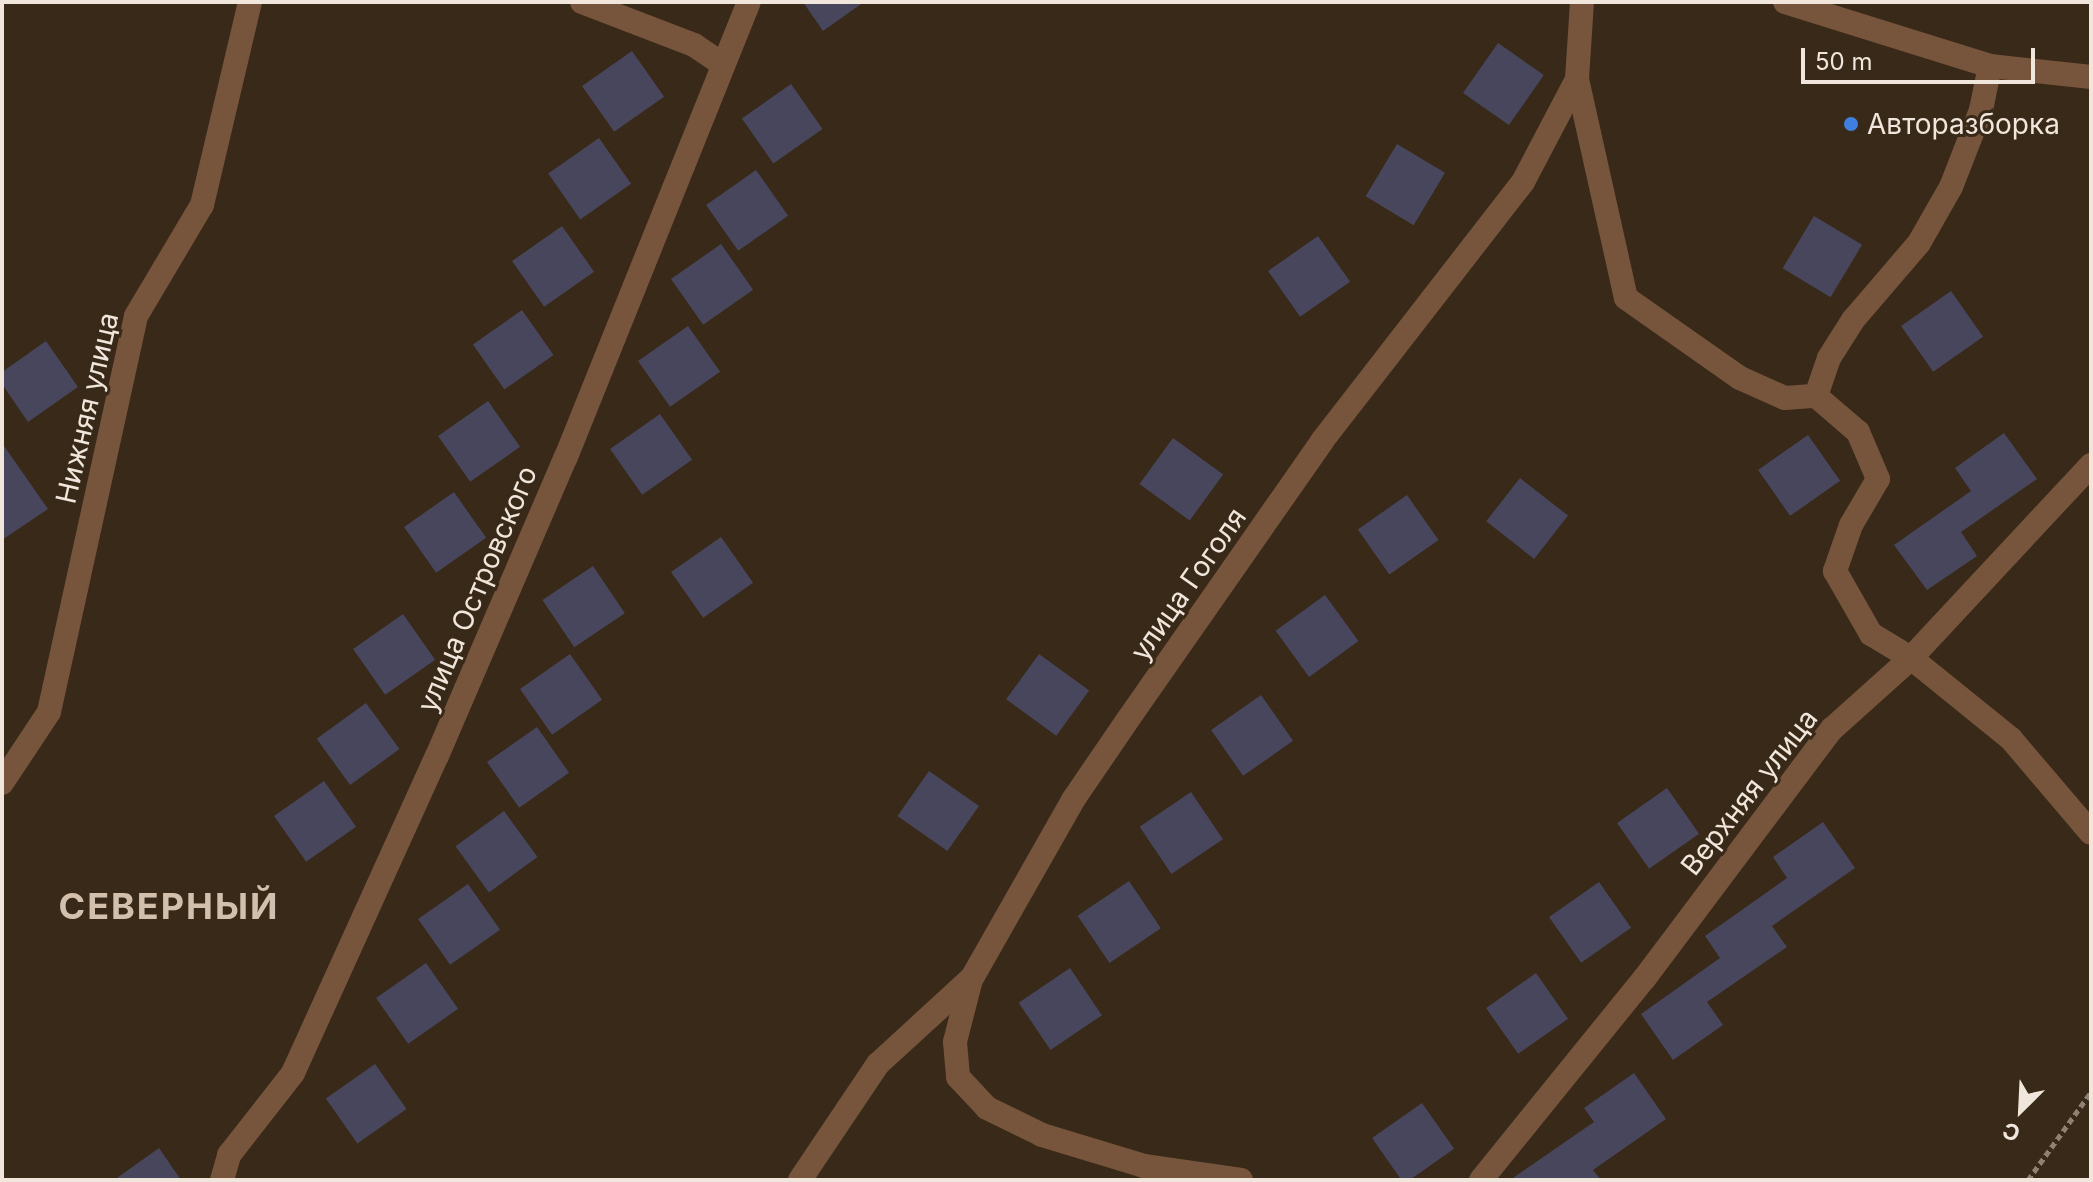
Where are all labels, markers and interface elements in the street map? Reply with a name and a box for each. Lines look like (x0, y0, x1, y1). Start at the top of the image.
scale bar (1805, 32, 2039, 82)
text: 50 m (1815, 47, 1873, 76)
place label: Авторазборка (1867, 107, 2060, 141)
marker: Авторазборка (1842, 115, 1860, 133)
street label: Нижняя улица (49, 309, 125, 507)
street label: улица Островского (410, 461, 544, 717)
street label: улица Гоголя (1123, 501, 1253, 667)
street label: Верхняя улица (1674, 702, 1824, 882)
district label: СЕВЕРНЫЙ (59, 885, 279, 929)
north arrow (1981, 1070, 2061, 1150)
text: С (1999, 1117, 2024, 1147)

